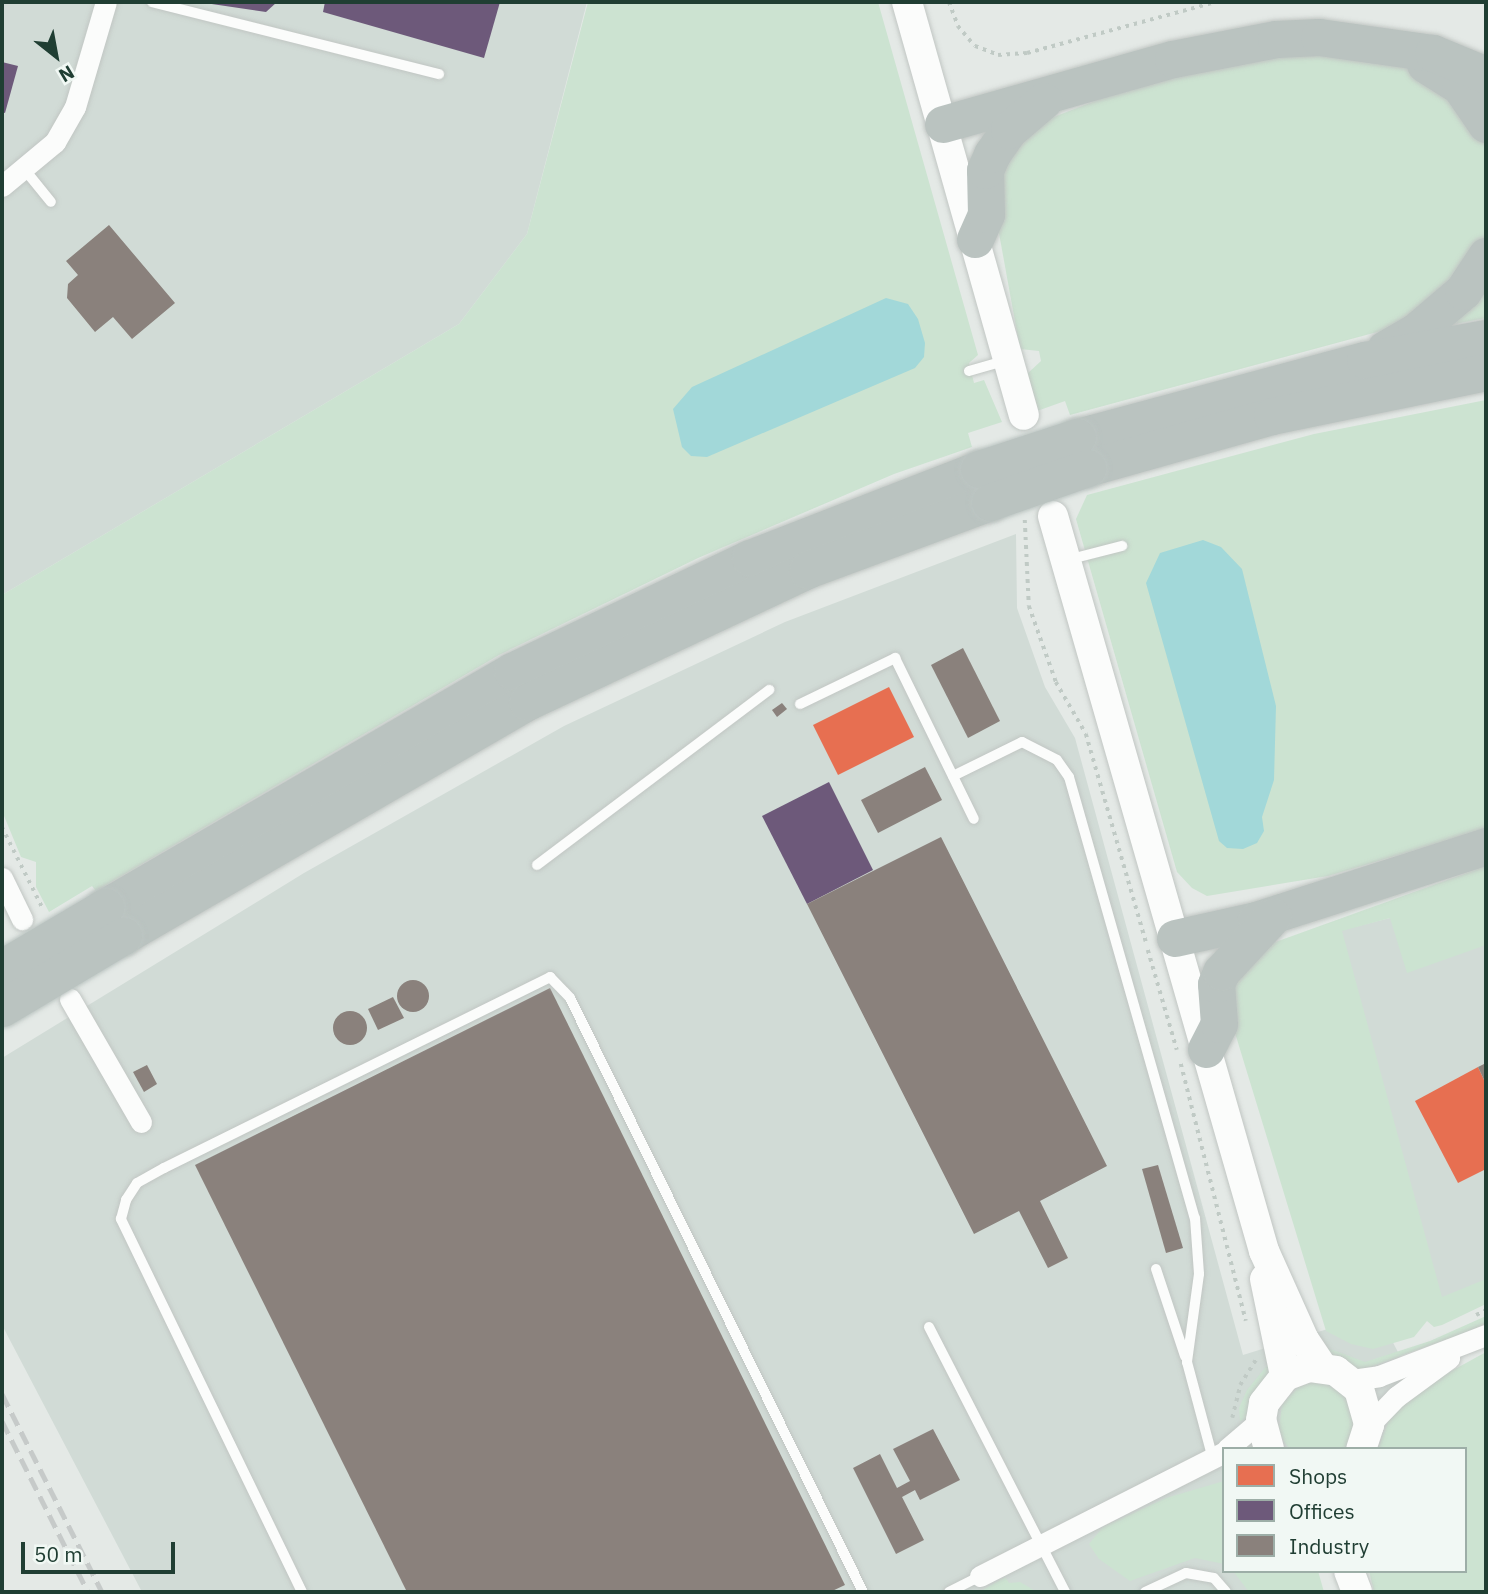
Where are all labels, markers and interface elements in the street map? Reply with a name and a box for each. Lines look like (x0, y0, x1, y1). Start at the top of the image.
north arrow (21, 21, 91, 91)
text: N (55, 60, 79, 88)
legend (1222, 1447, 1467, 1573)
text: Shops (1289, 1462, 1347, 1490)
text: Offices (1289, 1497, 1355, 1525)
scale bar (24, 1528, 178, 1572)
text: Industry (1289, 1532, 1369, 1560)
text: 50 m (34, 1540, 83, 1568)

